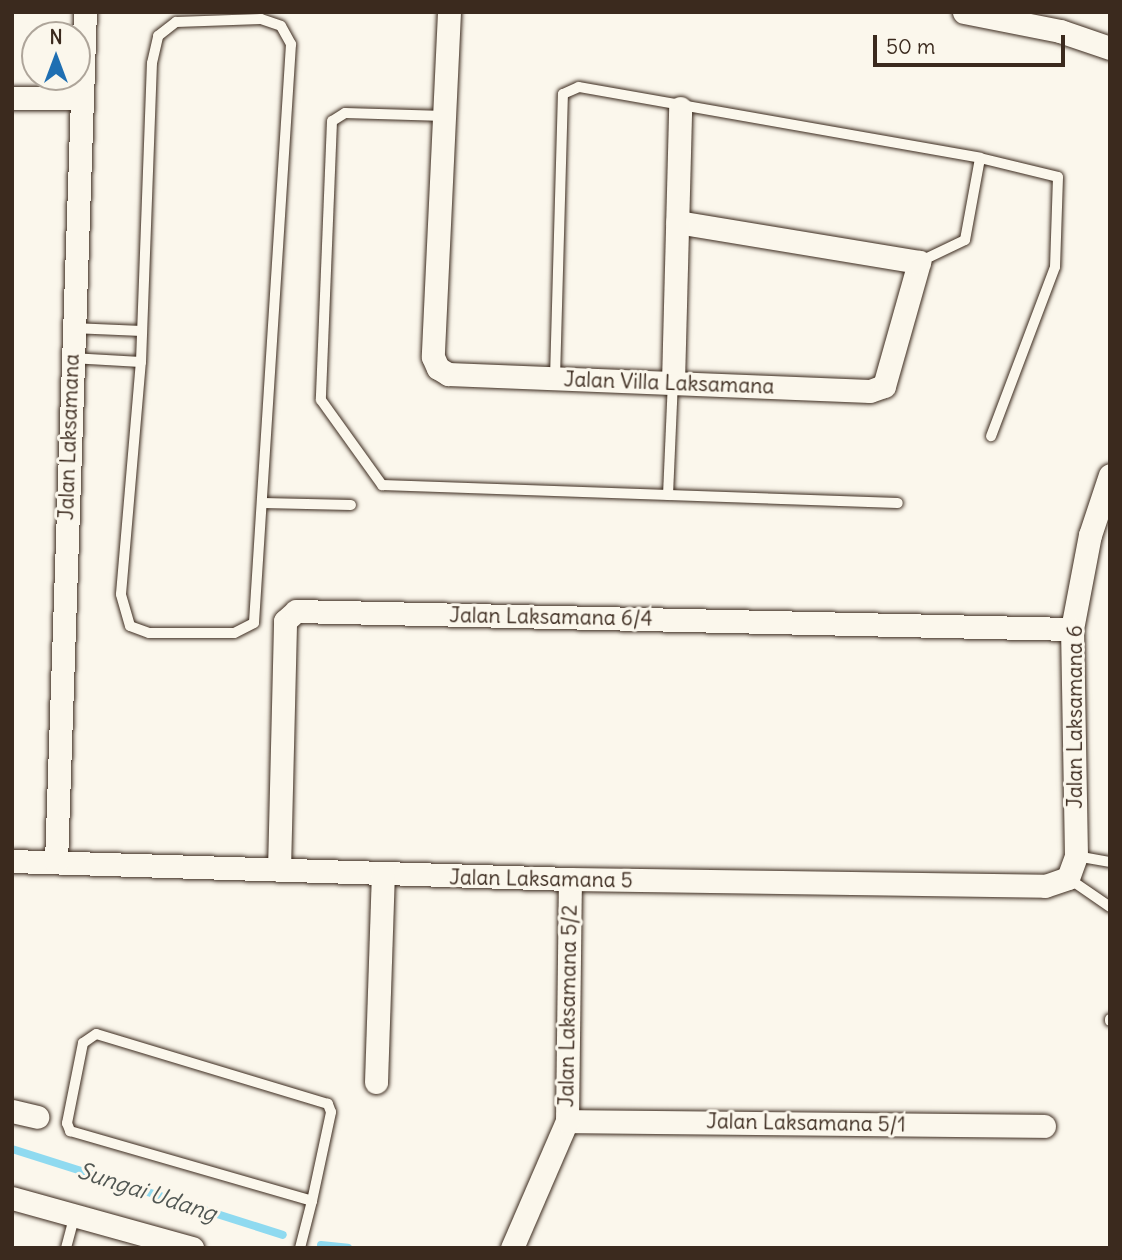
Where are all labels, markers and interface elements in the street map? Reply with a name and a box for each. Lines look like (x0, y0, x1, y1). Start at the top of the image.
north arrow (21, 21, 91, 91)
scale bar (877, 21, 1070, 65)
text: N (49, 25, 63, 49)
text: 50 m (886, 33, 935, 60)
street label: Jalan Laksamana (54, 353, 84, 521)
street label: Jalan Villa Laksamana (563, 367, 775, 399)
street label: Jalan Laksamana 6/4 (449, 603, 653, 631)
street label: Jalan Laksamana 6 (1062, 625, 1088, 809)
street label: Jalan Laksamana 5 (449, 865, 633, 893)
street label: Jalan Laksamana 5/2 (554, 904, 582, 1108)
street label: Jalan Laksamana 5/1 (706, 1109, 906, 1137)
water label: Sungai Udang (74, 1157, 220, 1227)

